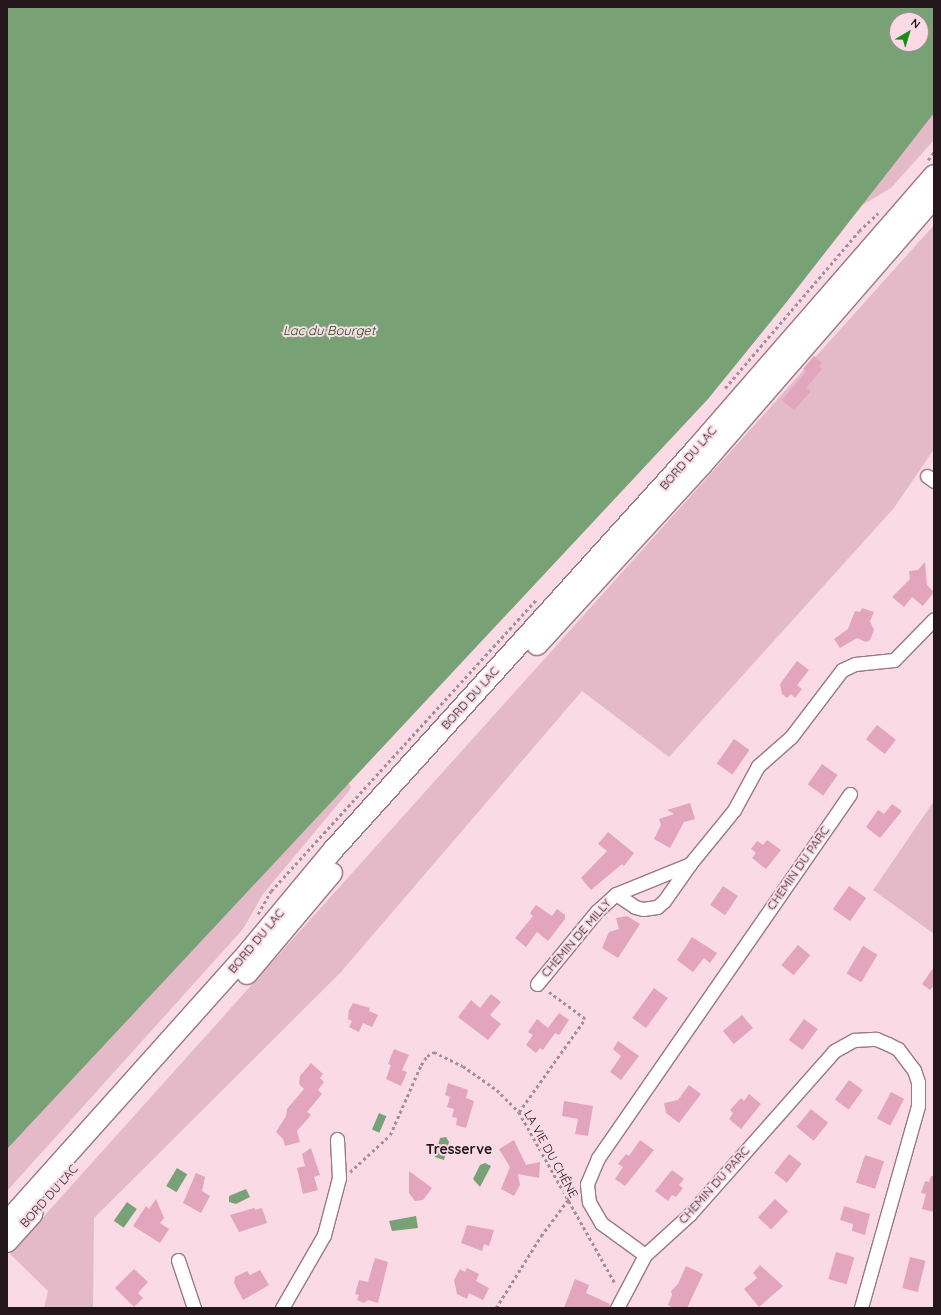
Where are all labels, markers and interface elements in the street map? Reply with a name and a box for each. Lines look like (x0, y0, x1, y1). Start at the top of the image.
north arrow (889, 12, 929, 52)
text: N (908, 15, 923, 31)
water label: Lac du Bourget (283, 322, 375, 338)
street label: BORD DU LAC (657, 423, 719, 493)
street label: BORD DU LAC (438, 664, 502, 732)
street label: CHEMIN DU PARC (764, 823, 832, 913)
street label: CHEMIN DE MILLY (538, 896, 614, 980)
street label: BORD DU LAC (225, 906, 287, 976)
street label: LA VIE DU CHÊNE (521, 1108, 581, 1200)
district label: Tresserve (426, 1141, 492, 1157)
street label: CHEMIN DU PARC (676, 1143, 752, 1227)
street label: BORD DU LAC (17, 1162, 81, 1230)

